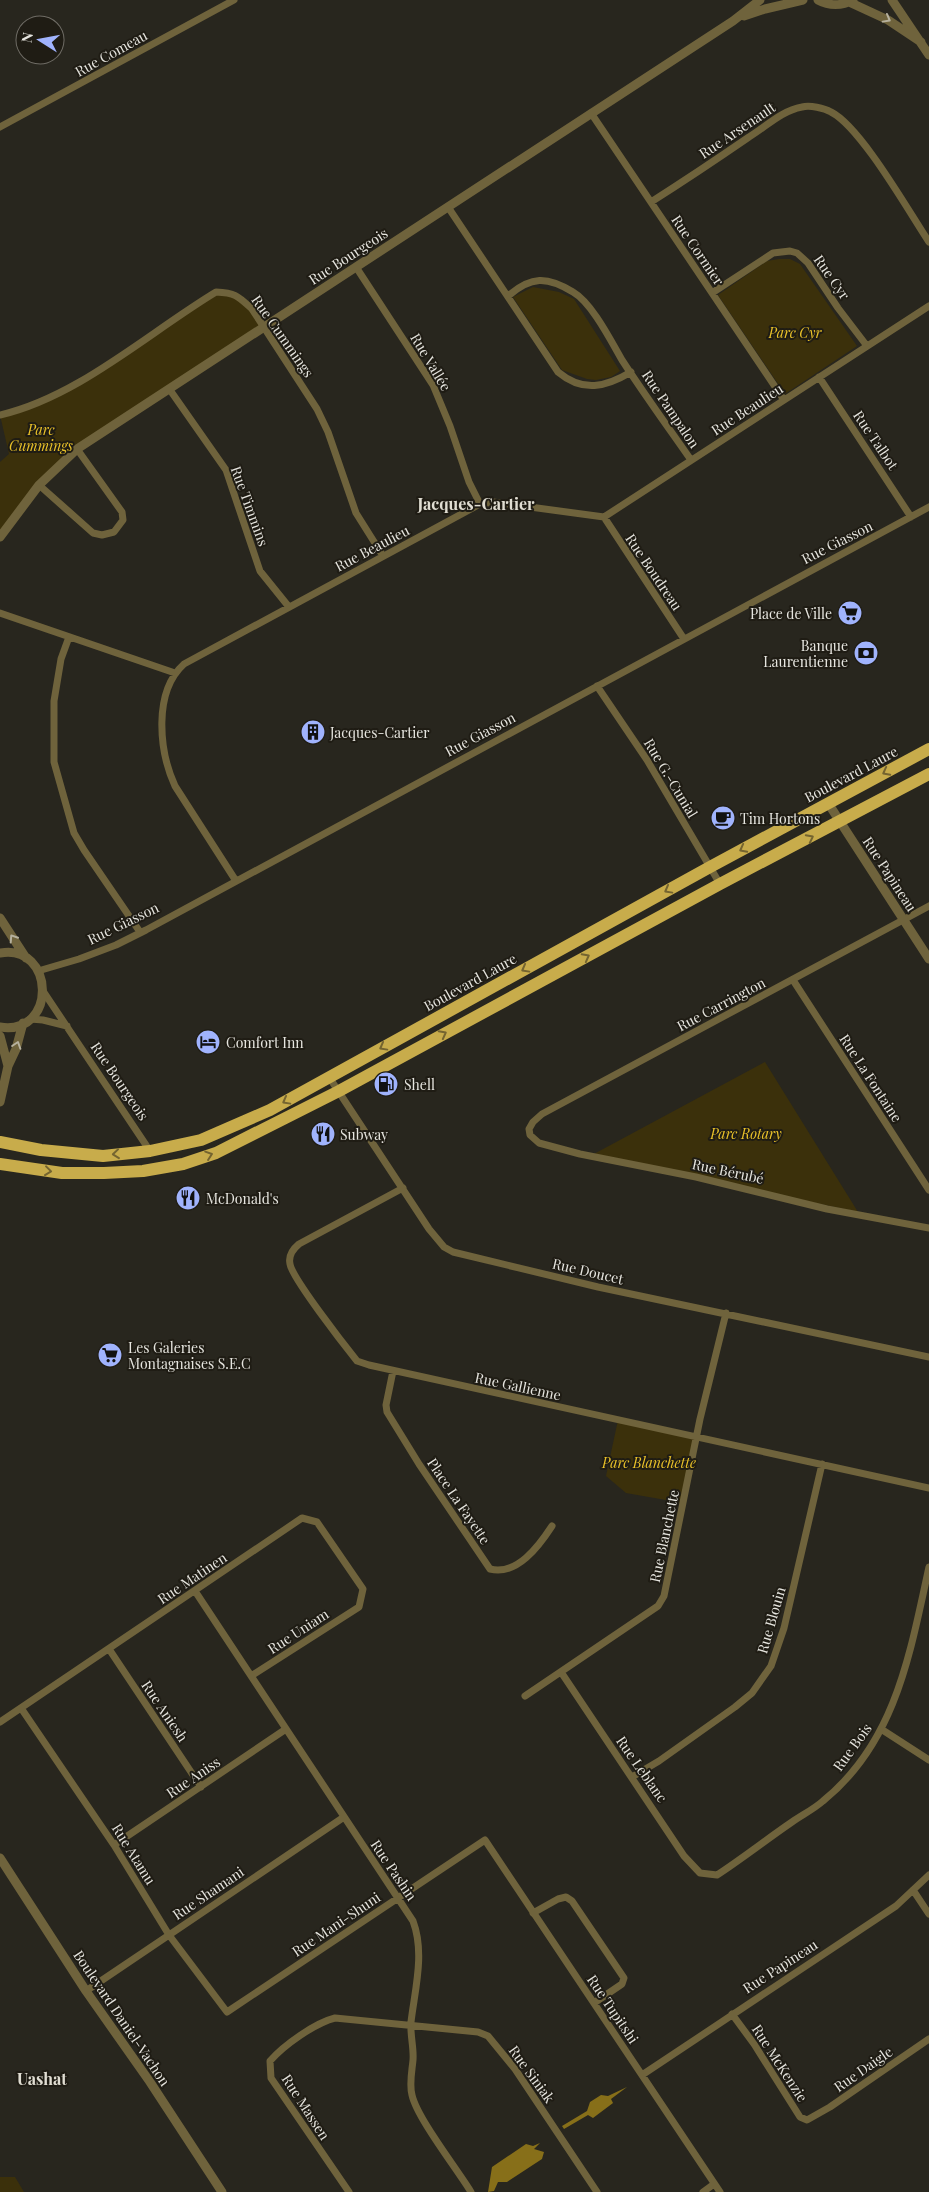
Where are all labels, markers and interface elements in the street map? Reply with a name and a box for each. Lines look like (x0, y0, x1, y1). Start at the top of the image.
one-way arrow (881, 13, 890, 23)
north arrow (15, 15, 65, 65)
street label: Rue Comeau (72, 25, 150, 81)
text: N (16, 31, 37, 44)
street label: Rue Arsenault (695, 97, 780, 163)
street label: Rue Cormier (667, 211, 729, 290)
street label: Rue Bourgeois (305, 223, 391, 289)
street label: Rue Cyr (810, 251, 855, 304)
street label: Rue Cummings (248, 291, 318, 381)
park label: Parc Cyr (768, 323, 822, 342)
street label: Rue Vallée (406, 330, 456, 394)
street label: Rue Pampalon (638, 366, 704, 452)
street label: Rue Beaulieu (707, 379, 787, 439)
street label: Rue Talbot (849, 407, 903, 474)
park label: Parc Cummings (9, 420, 74, 455)
street label: Rue Timmins (227, 463, 273, 549)
district label: Jacques-Cartier (416, 493, 535, 514)
street label: Rue Giasson (798, 516, 876, 568)
street label: Rue Beaulieu (331, 520, 413, 576)
street label: Rue Boudreau (621, 530, 687, 614)
supermarket icon: Place de Ville (837, 600, 863, 626)
place label: Place de Ville (750, 604, 832, 623)
place label: Banque Laurentienne (763, 636, 848, 671)
bank icon: Banque Laurentienne (853, 640, 879, 666)
street label: Rue Giasson (441, 707, 519, 761)
building icon: Jacques-Cartier (300, 719, 326, 745)
place label: Jacques-Cartier (329, 723, 430, 742)
street label: Rue G.-Cunial (640, 735, 702, 821)
street label: Boulevard Laure (801, 741, 901, 807)
one-way arrow (882, 766, 891, 776)
cafe icon: Tim Hortons (710, 805, 736, 831)
place label: Tim Hortons (740, 809, 820, 828)
street label: Rue Papineau (859, 833, 921, 915)
one-way arrow (805, 834, 814, 844)
one-way arrow (739, 843, 748, 853)
one-way arrow (664, 884, 673, 894)
street label: Rue Giasson (84, 897, 162, 948)
one-way arrow (10, 934, 19, 943)
street label: Boulevard Laure (420, 949, 520, 1015)
one-way arrow (581, 953, 590, 963)
one-way arrow (522, 963, 531, 973)
street label: Rue Carrington (673, 972, 769, 1035)
hotel icon: Comfort Inn (195, 1029, 221, 1055)
one-way arrow (438, 1030, 447, 1040)
street label: Rue La Fontaine (835, 1030, 907, 1126)
place label: Comfort Inn (226, 1033, 304, 1052)
street label: Rue Bourgeois (87, 1038, 153, 1124)
one-way arrow (11, 1041, 21, 1050)
one-way arrow (379, 1041, 388, 1051)
fuel station icon: Shell (373, 1071, 399, 1097)
place label: Shell (404, 1075, 435, 1094)
one-way arrow (283, 1095, 292, 1105)
restaurant icon: Subway (310, 1121, 336, 1147)
park label: Parc Rotary (709, 1124, 782, 1143)
place label: Subway (340, 1125, 388, 1144)
one-way arrow (112, 1148, 120, 1159)
one-way arrow (204, 1151, 212, 1161)
street label: Rue Bérubé (690, 1154, 766, 1188)
one-way arrow (45, 1165, 53, 1176)
restaurant icon: McDonald's (175, 1185, 201, 1211)
place label: McDonald's (206, 1189, 279, 1208)
street label: Rue Doucet (551, 1254, 626, 1289)
place label: Les Galeries Montagnaises S.E.C (128, 1338, 251, 1373)
supermarket icon: Les Galeries Montagnaises S.E.C (97, 1342, 123, 1368)
street label: Rue Gallienne (473, 1368, 563, 1404)
park label: Parc Blanchette (601, 1453, 696, 1472)
street label: Place La Fayette (423, 1454, 495, 1548)
street label: Rue Blanchette (645, 1488, 683, 1584)
street label: Rue Matinen (154, 1547, 231, 1608)
street label: Rue Blouin (752, 1584, 790, 1656)
street label: Rue Uniam (264, 1604, 333, 1658)
street label: Rue Aniesh (138, 1677, 193, 1746)
street label: Rue Bois (828, 1719, 876, 1775)
street label: Rue Leblanc (612, 1732, 672, 1806)
street label: Rue Aniss (162, 1752, 224, 1802)
street label: Rue Atamu (108, 1820, 160, 1888)
street label: Rue Pashin (367, 1836, 422, 1905)
street label: Rue Shamani (169, 1862, 247, 1924)
street label: Rue Mani-Shuni (288, 1887, 384, 1961)
street label: Rue Papineau (739, 1935, 821, 1997)
street label: Boulevard Daniel-Vachon (69, 1946, 175, 2090)
street label: Rue Tupitshi (583, 1971, 643, 2047)
street label: Rue McKenzie (748, 2021, 812, 2105)
street label: Rue Siniak (505, 2041, 559, 2107)
street label: Rue Daigle (830, 2042, 896, 2096)
district label: Uashat (17, 2068, 67, 2089)
street label: Rue Massen (278, 2070, 335, 2144)

